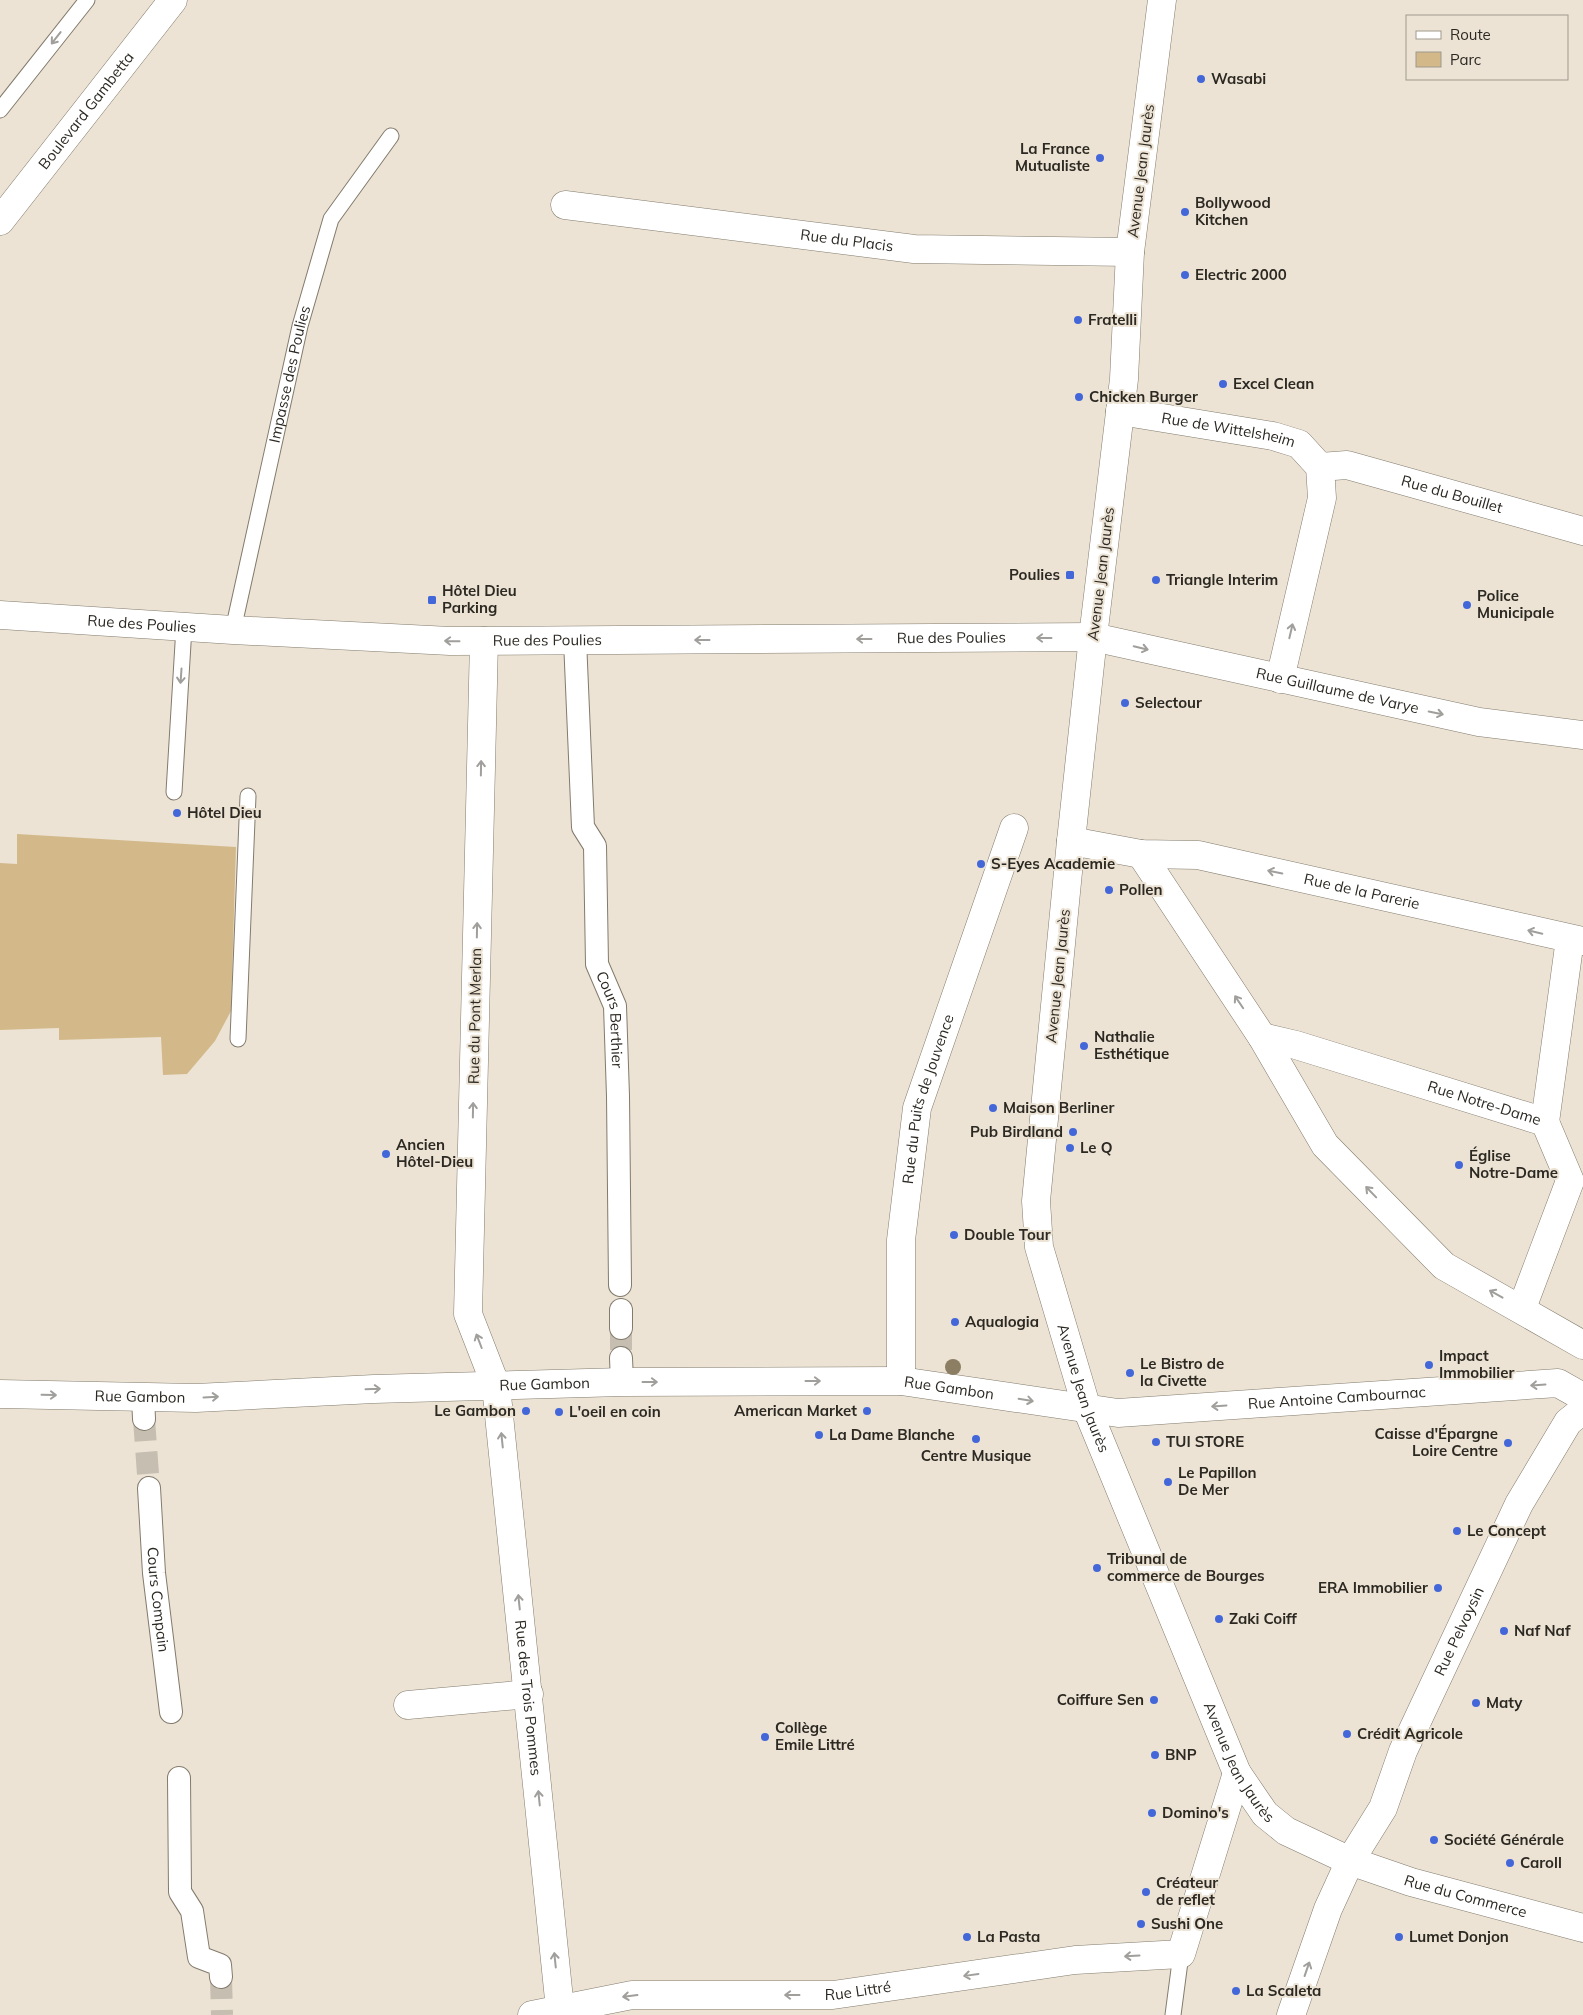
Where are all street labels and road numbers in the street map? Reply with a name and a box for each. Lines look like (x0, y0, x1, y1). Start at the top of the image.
street label: Boulevard Gambetta (34, 48, 138, 173)
street label: Avenue Jean Jaurès (1123, 103, 1158, 239)
street label: Rue du Placis (799, 225, 894, 255)
street label: Impasse des Poulies (265, 303, 314, 444)
street label: Rue de Wittelsheim (1160, 408, 1298, 451)
street label: Rue du Bouillet (1399, 471, 1505, 517)
street label: Avenue Jean Jaurès (1083, 506, 1118, 642)
street label: Rue des Poulies (87, 611, 197, 637)
street label: Rue des Poulies (897, 628, 1006, 647)
street label: Rue des Poulies (493, 630, 602, 650)
street label: Rue Guillaume de Varye (1254, 663, 1421, 717)
street label: Rue de la Parerie (1302, 869, 1421, 913)
street label: Avenue Jean Jaurès (1041, 908, 1074, 1044)
street label: Rue du Pont Merlan (464, 948, 485, 1084)
street label: Cours Berthier (592, 968, 627, 1069)
street label: Rue du Puits de Jouvence (898, 1012, 958, 1185)
street label: Rue Notre-Dame (1425, 1076, 1544, 1129)
street label: Avenue Jean Jaurès (1053, 1322, 1114, 1455)
street label: Rue Gambon (903, 1372, 995, 1404)
street label: Rue Gambon (499, 1373, 590, 1394)
street label: Rue Antoine Cambournac (1247, 1382, 1426, 1413)
street label: Rue Gambon (94, 1386, 186, 1407)
street label: Cours Compain (143, 1546, 174, 1653)
street label: Rue Pelvoysin (1430, 1584, 1488, 1679)
street label: Rue des Trois Pommes (511, 1619, 546, 1777)
street label: Avenue Jean Jaurès (1200, 1699, 1278, 1827)
street label: Rue du Commerce (1402, 1870, 1529, 1922)
street label: Rue Littré (825, 1977, 892, 2004)

